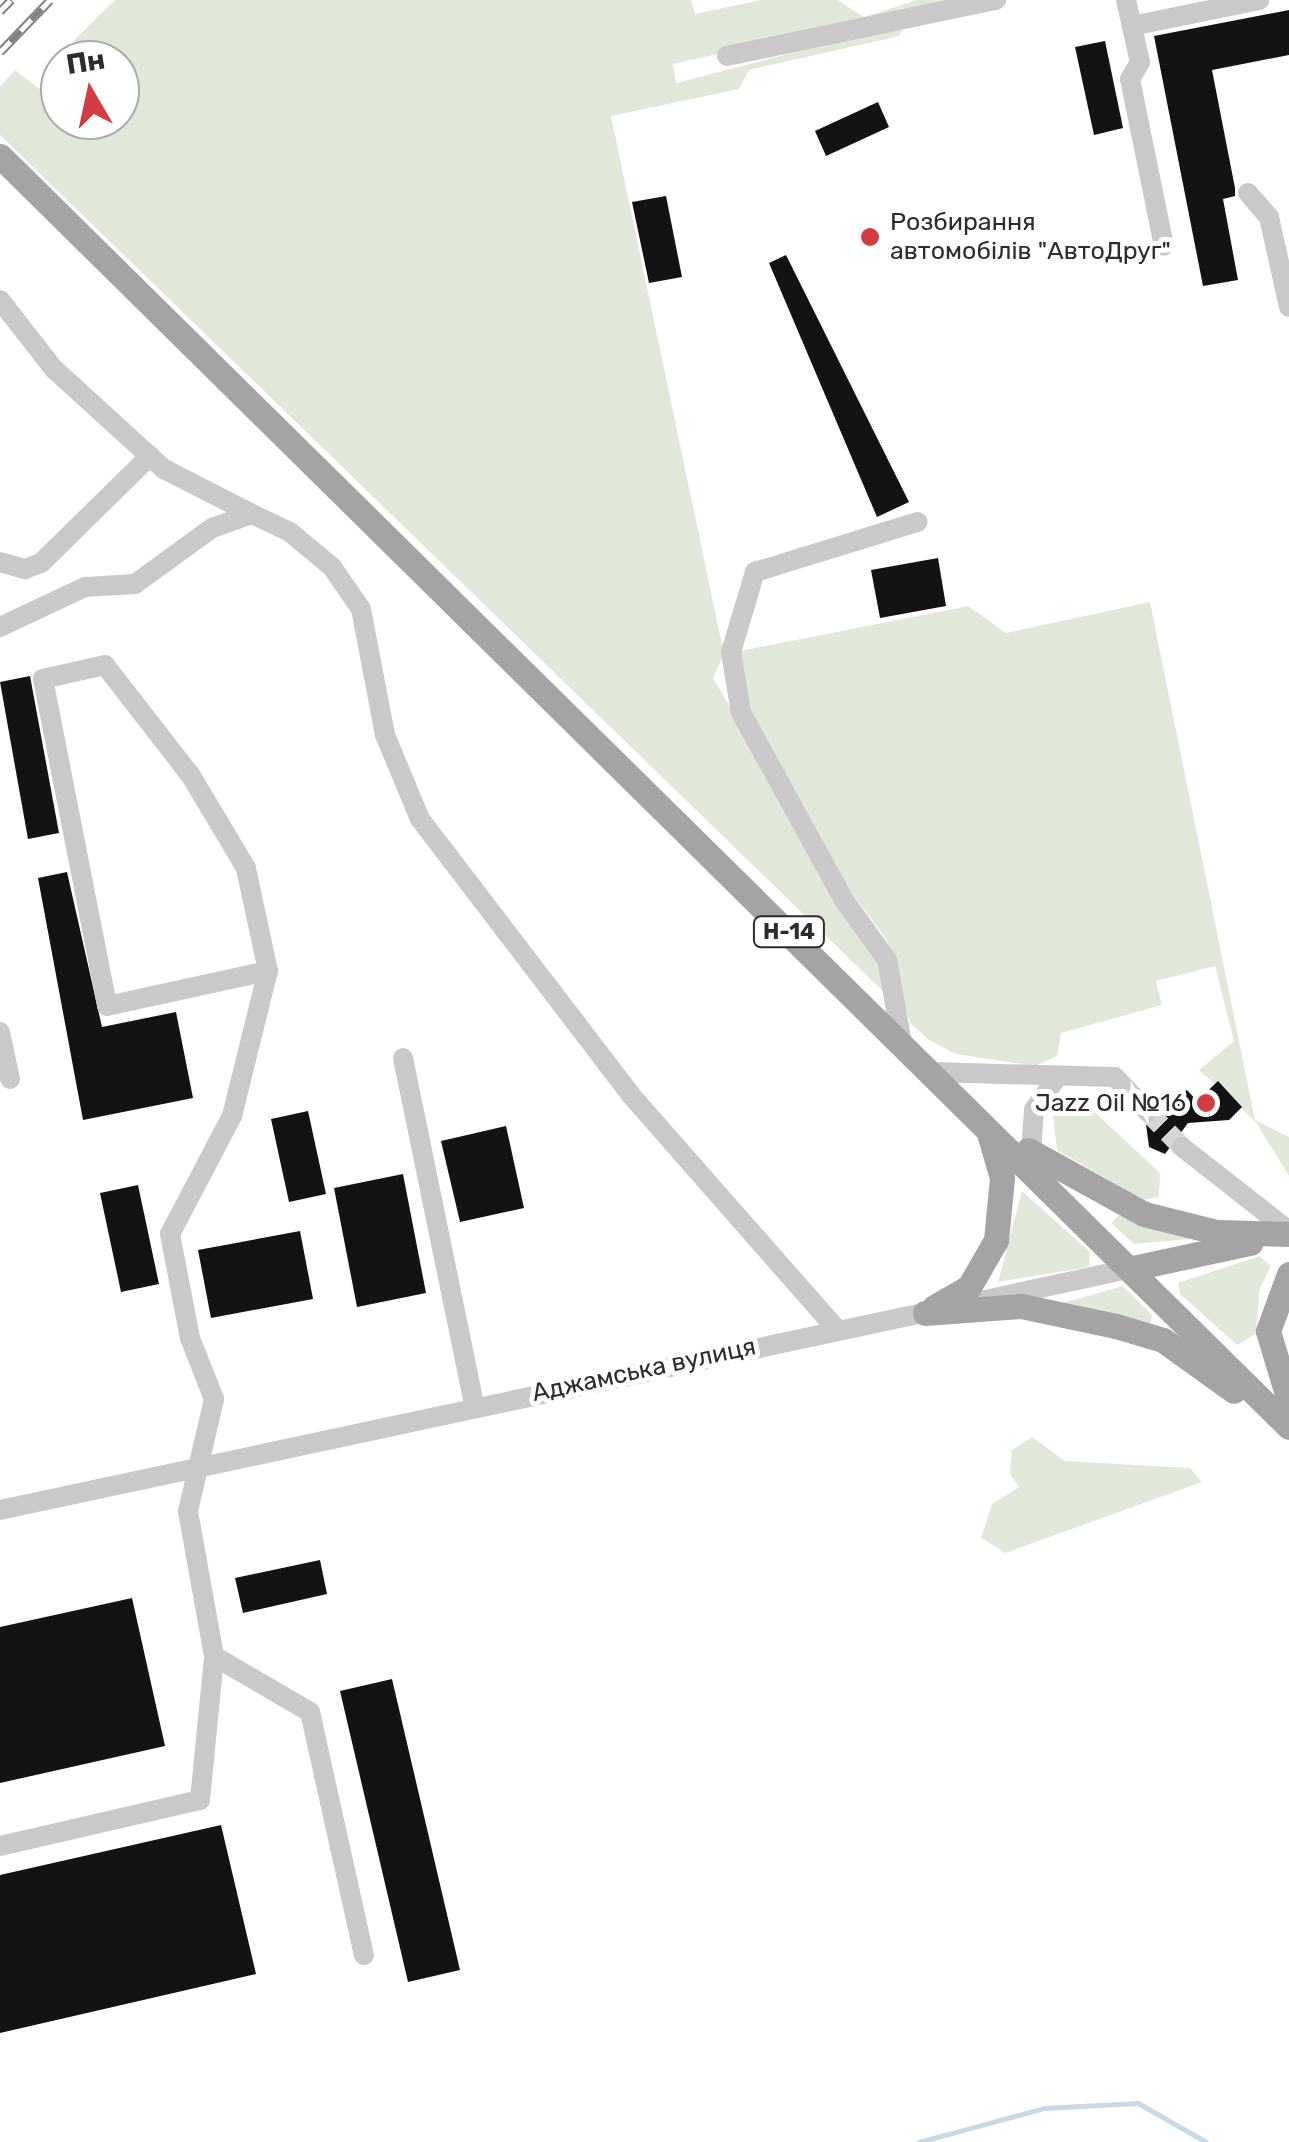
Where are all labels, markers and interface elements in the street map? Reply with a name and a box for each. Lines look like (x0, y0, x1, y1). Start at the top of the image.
north arrow (40, 40, 140, 140)
text: Пн (64, 43, 107, 81)
place label: Розбирання автомобілів "АвтоДруг" (890, 208, 1171, 267)
marker: Розбирання автомобілів "АвтоДруг" (859, 226, 881, 248)
road number: Н-14 (752, 915, 826, 949)
place label: Jazz Oil №16 (1035, 1088, 1186, 1118)
marker: Jazz Oil №16 (1195, 1092, 1217, 1114)
street label: Аджамська вулиця (529, 1332, 759, 1408)

